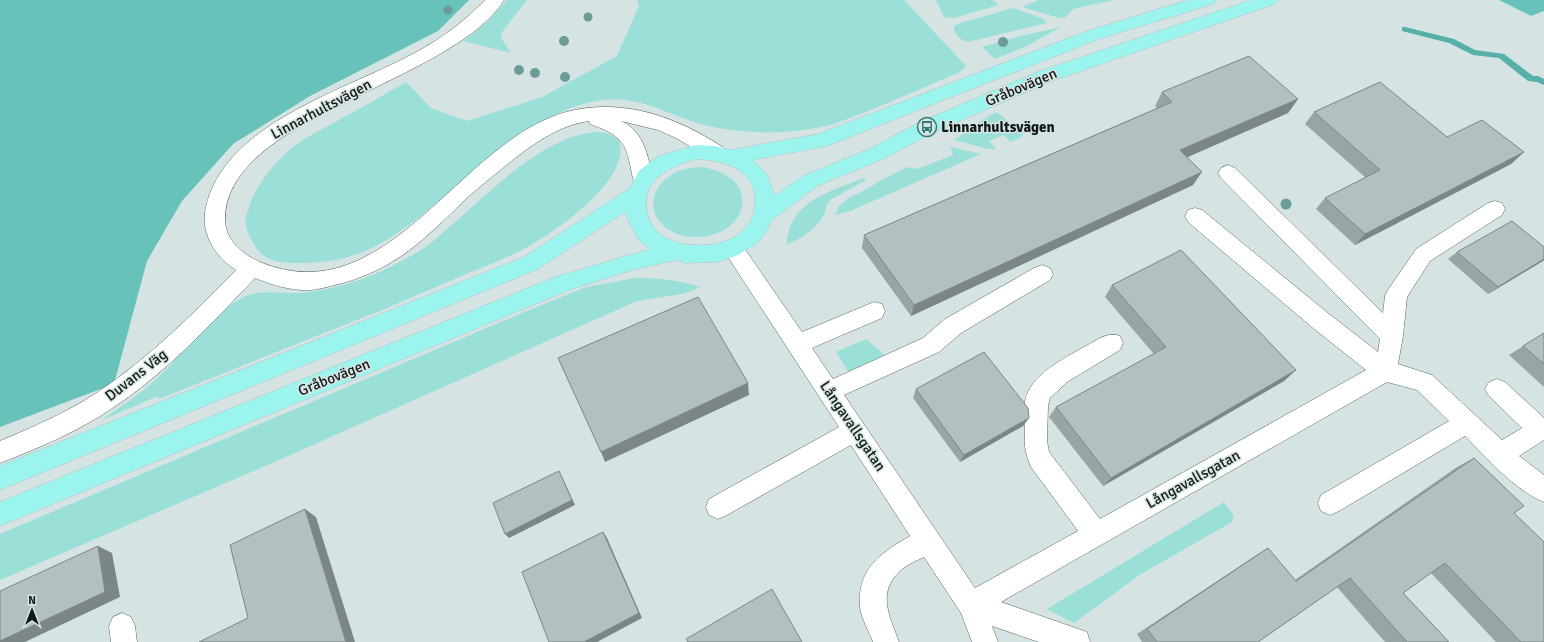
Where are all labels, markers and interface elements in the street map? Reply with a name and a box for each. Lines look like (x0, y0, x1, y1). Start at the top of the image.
street label: Gråbovägen (982, 64, 1060, 110)
street label: Linnarhultsvägen (268, 75, 374, 143)
bus stop icon: Linnarhultsvägen (916, 116, 938, 138)
place label: Linnarhultsvägen (941, 118, 1055, 136)
street label: Duvans Väg (101, 345, 171, 405)
street label: Gråbovägen (295, 354, 373, 400)
street label: Långavallsgatan (816, 378, 890, 474)
street label: Långavallsgatan (1143, 446, 1243, 512)
north arrow (12, 590, 52, 630)
text: N (28, 594, 36, 607)

